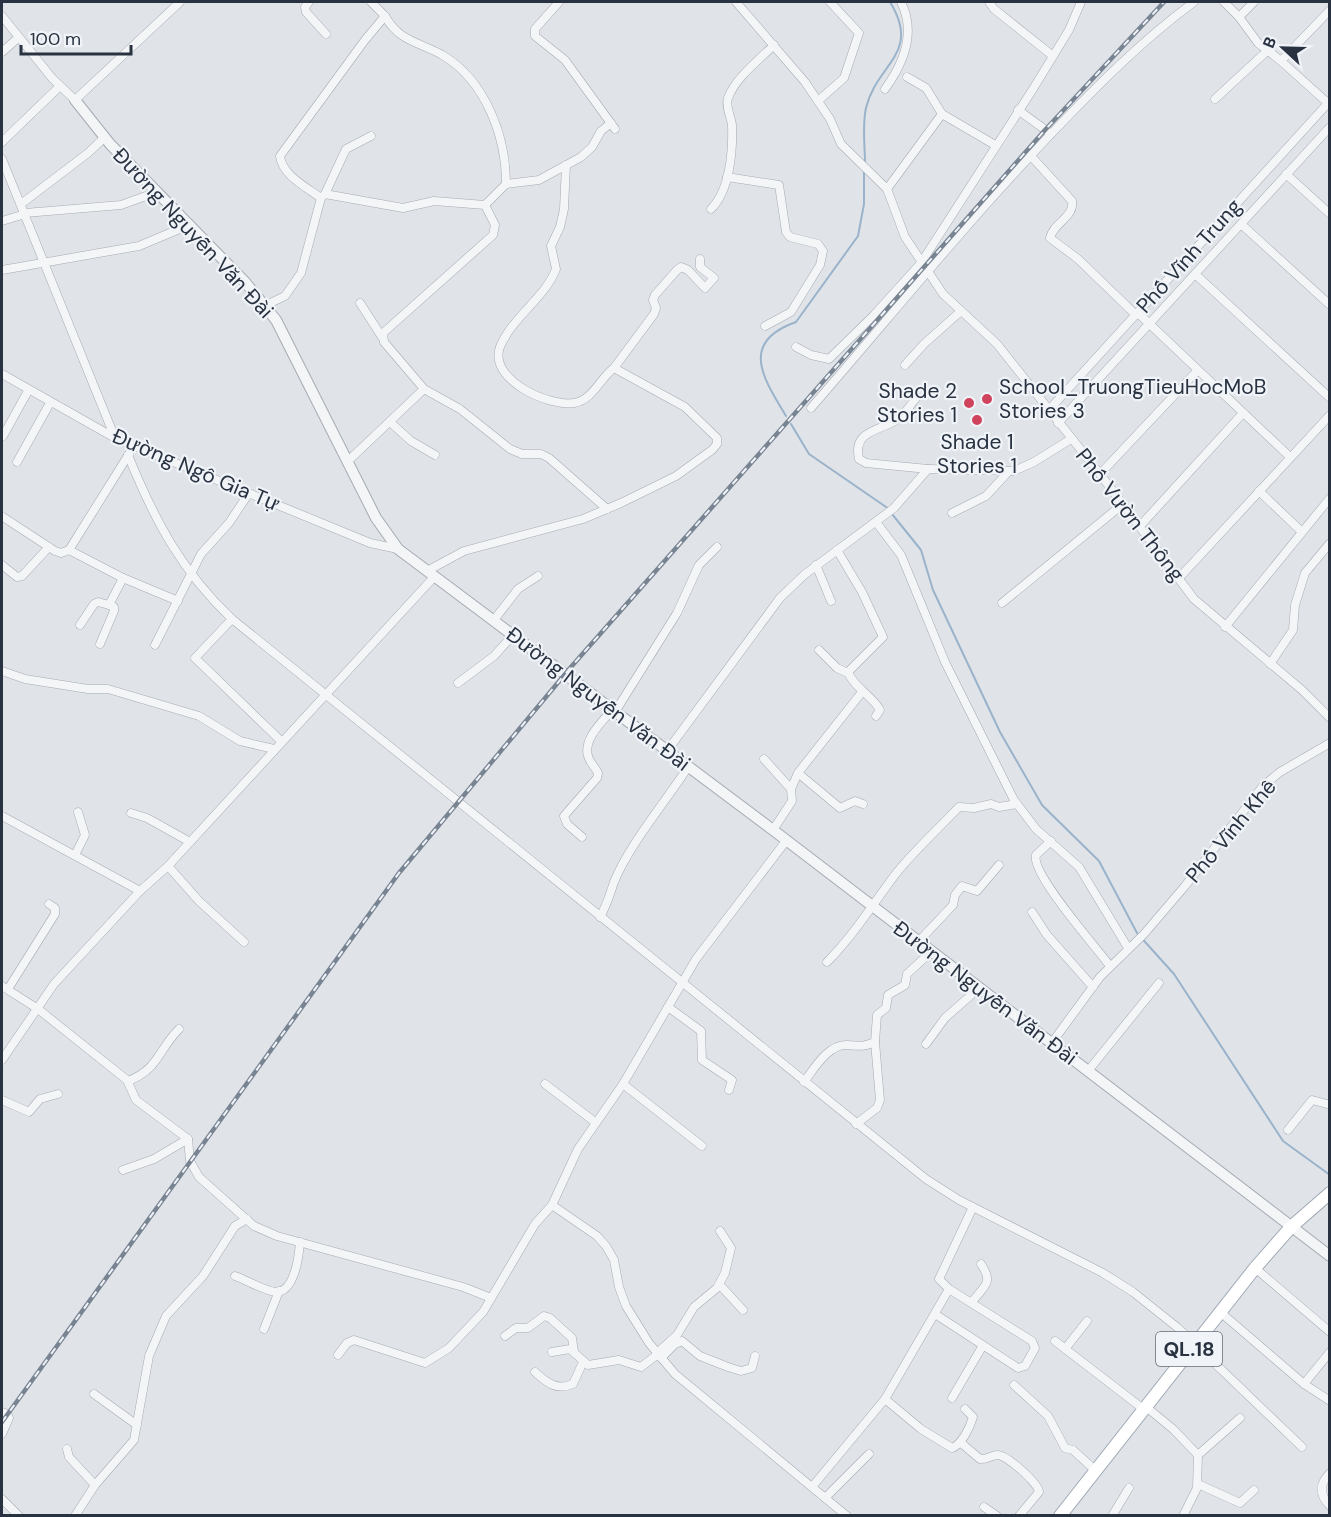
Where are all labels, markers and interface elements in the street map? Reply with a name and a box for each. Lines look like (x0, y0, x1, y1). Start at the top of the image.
scale bar (21, 18, 130, 56)
north arrow (1253, 18, 1313, 78)
text: 100 m (30, 27, 81, 51)
text: B (1258, 34, 1281, 51)
street label: Đường Nguyễn Văn Đài (106, 142, 280, 324)
street label: Phố Vĩnh Trung (1130, 193, 1248, 319)
place label: School_TruongTieuHocMoB Stories 3 (999, 373, 1266, 425)
place label: Shade 2 Stories 1 (877, 377, 957, 429)
marker: School_TruongTieuHocMoB Stories 3 (980, 392, 994, 406)
marker: Shade 2 Stories 1 (962, 396, 976, 410)
marker: Shade 1 Stories 1 (970, 413, 984, 427)
street label: Đường Ngô Gia Tự (108, 422, 284, 518)
place label: Shade 1 Stories 1 (937, 428, 1017, 480)
street label: Phố Vườn Thông (1069, 443, 1191, 588)
street label: Đường Nguyễn Văn Đài (500, 620, 696, 778)
street label: Phố Vĩnh Khê (1179, 773, 1283, 889)
street label: Đường Nguyễn Văn Đài (887, 914, 1083, 1072)
road number: QL.18 (1156, 1332, 1222, 1366)

